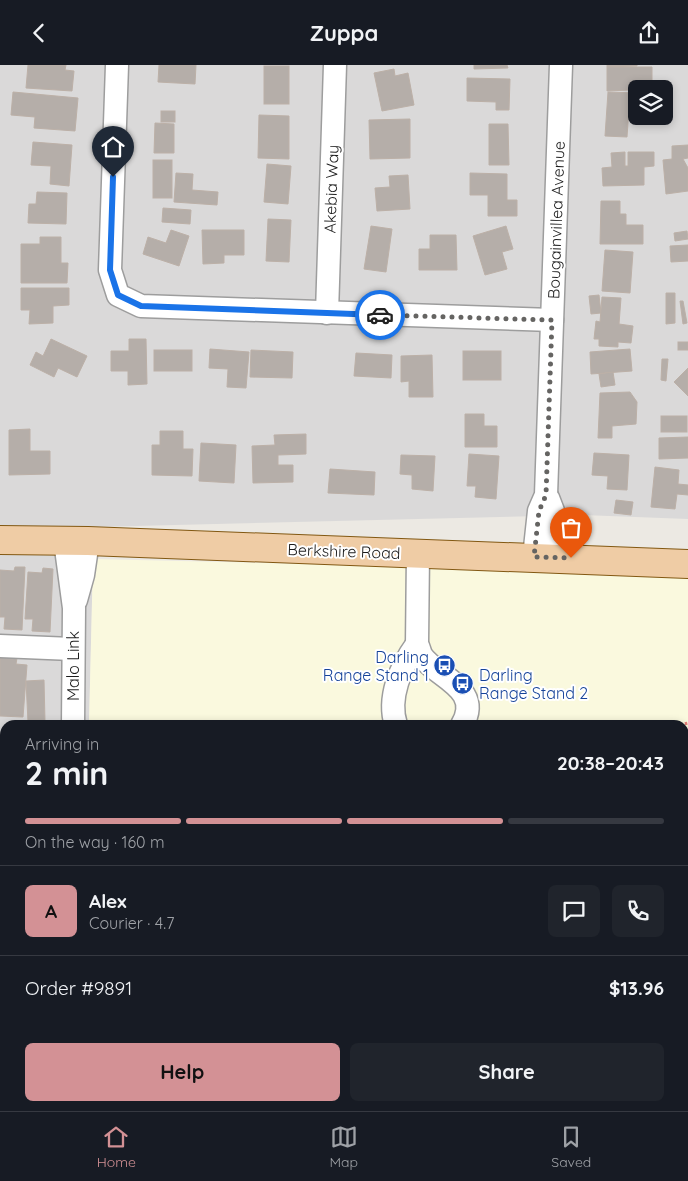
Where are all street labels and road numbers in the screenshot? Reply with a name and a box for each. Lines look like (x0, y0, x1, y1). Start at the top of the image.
street label: Bougainvillea Avenue (543, 141, 569, 299)
street label: Akebia Way (319, 144, 343, 234)
street label: Berkshire Road (287, 539, 401, 563)
street label: Malo Link (63, 631, 83, 701)

